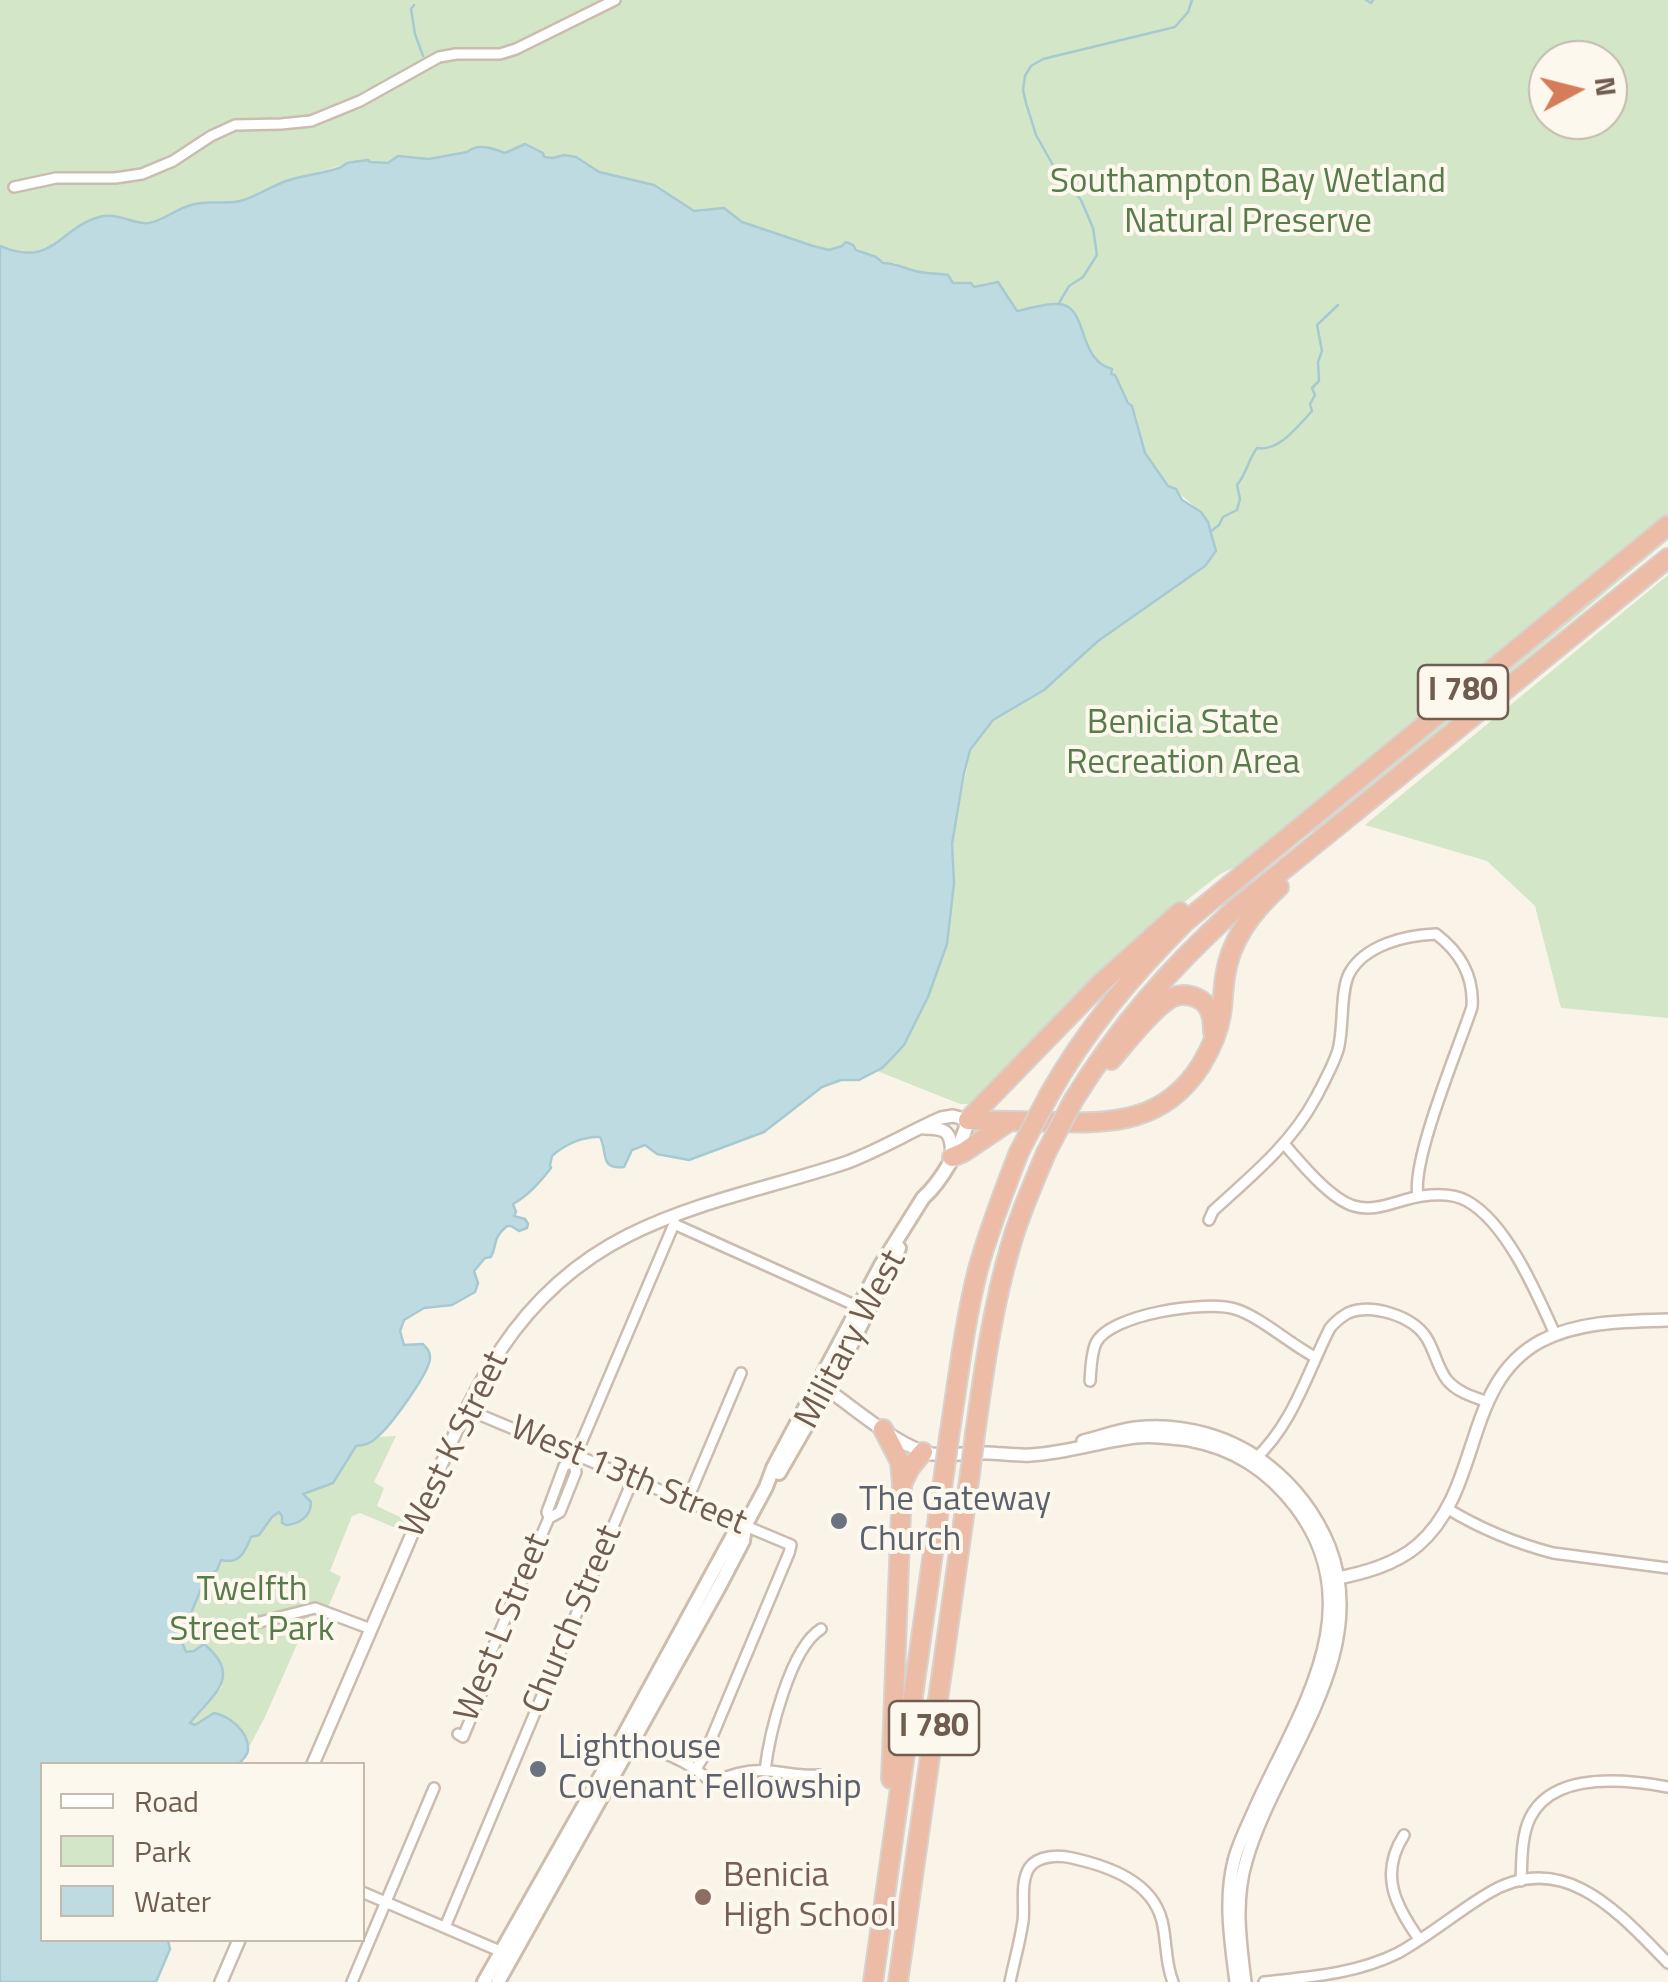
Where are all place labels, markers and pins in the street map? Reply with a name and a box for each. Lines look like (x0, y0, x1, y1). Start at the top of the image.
place label: The Gateway Church (859, 1480, 1051, 1562)
marker: The Gateway Church (828, 1510, 850, 1532)
place label: Lighthouse Covenant Fellowship (558, 1728, 862, 1810)
marker: Lighthouse Covenant Fellowship (527, 1758, 549, 1780)
place label: Benicia High School (723, 1856, 897, 1938)
marker: Benicia High School (692, 1886, 714, 1908)

